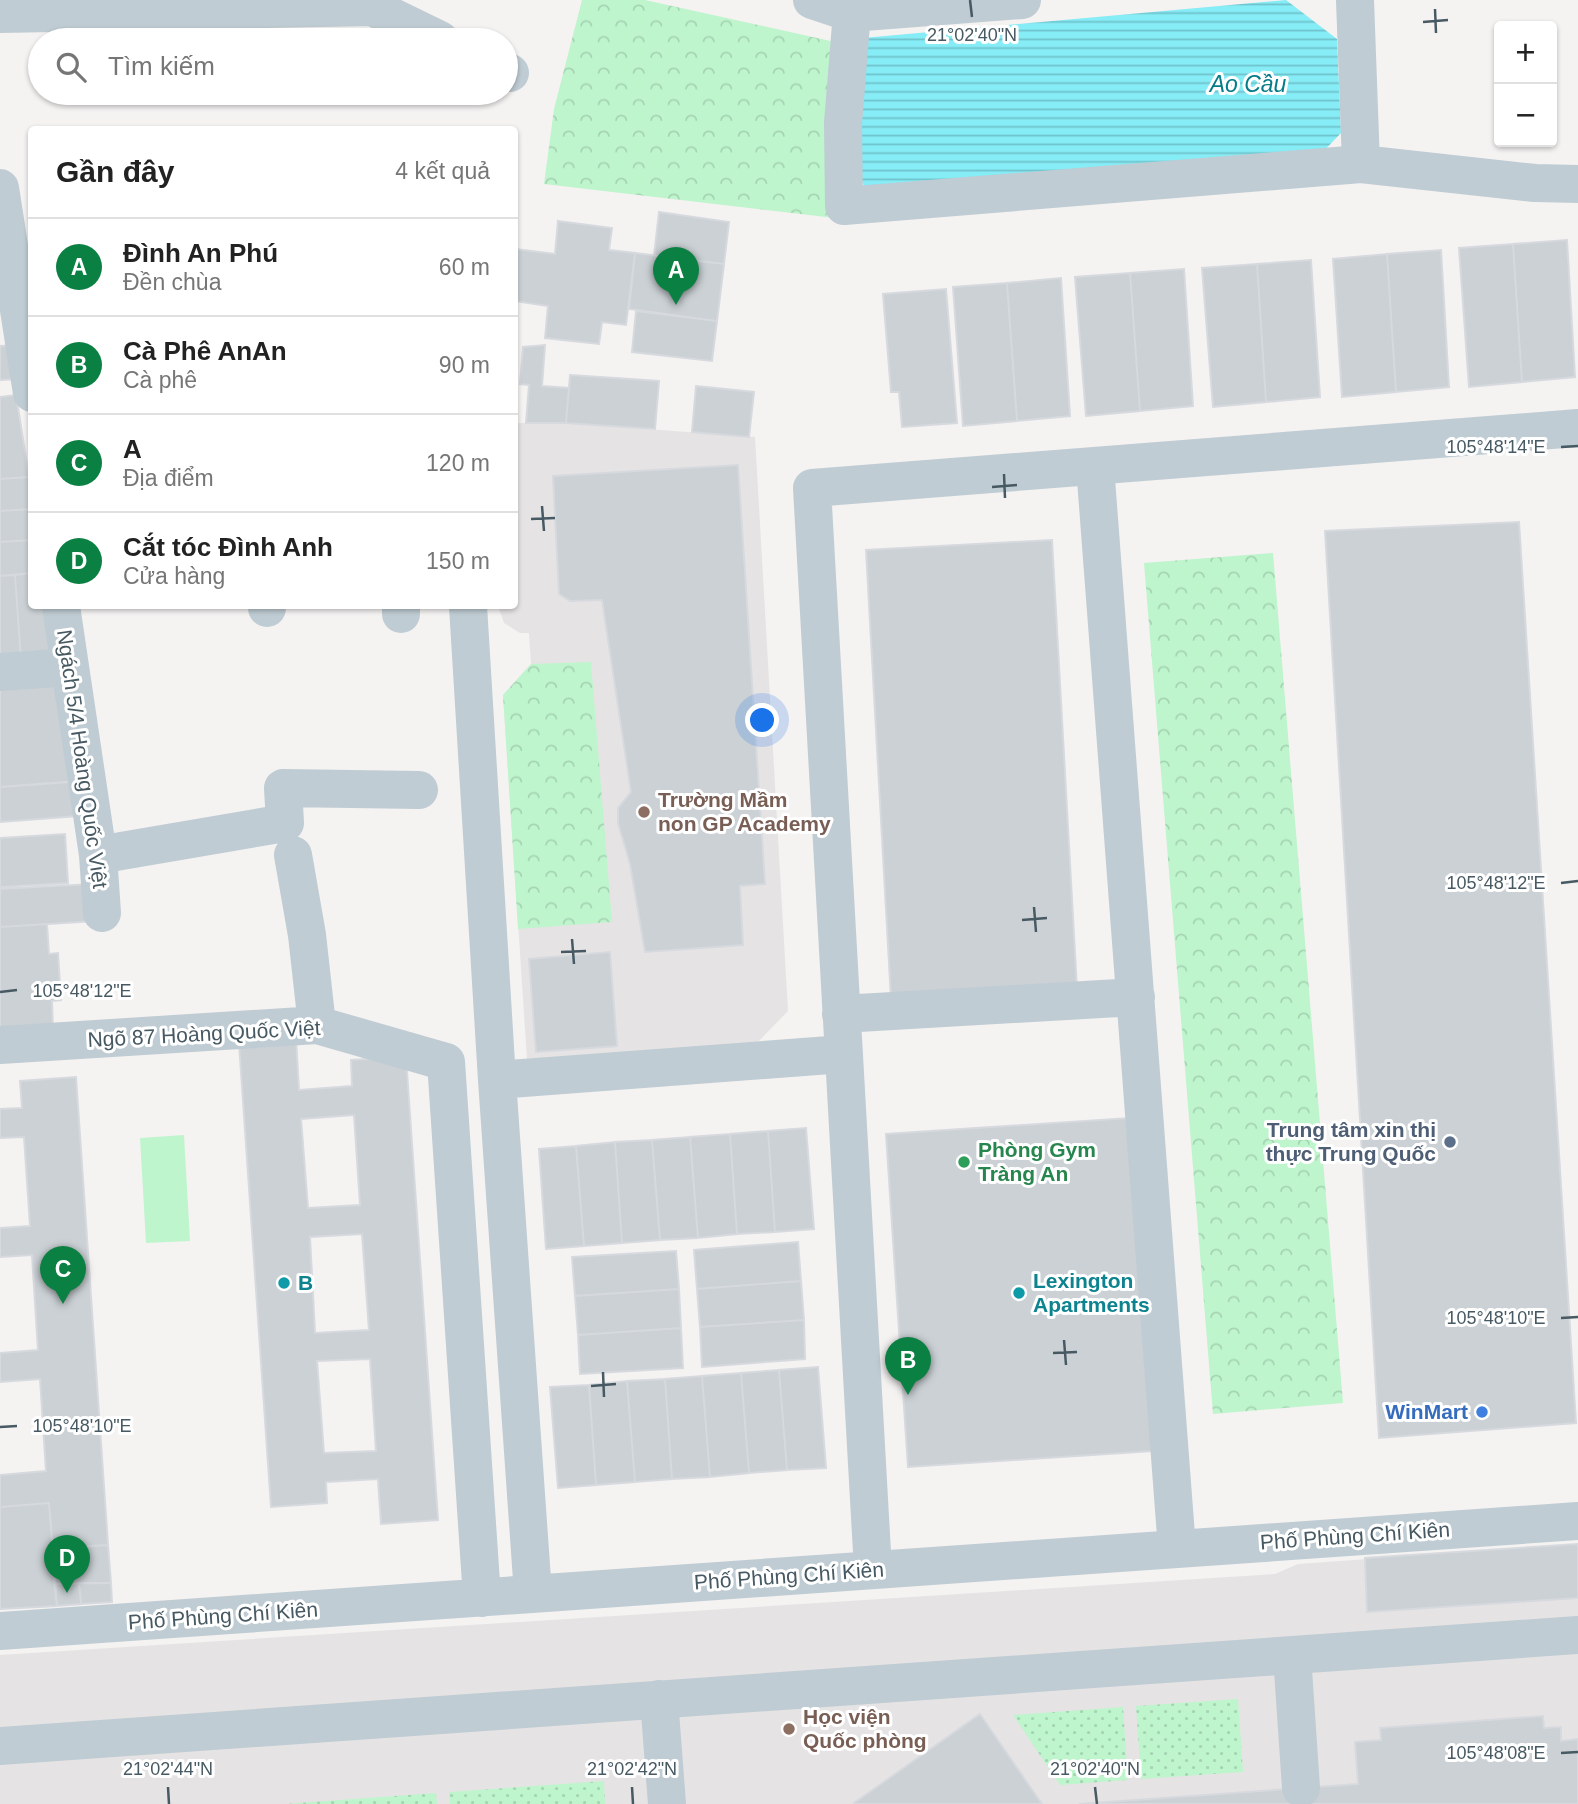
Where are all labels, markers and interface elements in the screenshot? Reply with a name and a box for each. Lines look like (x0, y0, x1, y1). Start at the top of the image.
map controls (1494, 21, 1557, 147)
button: + (1494, 21, 1557, 84)
text: 21°02'40"N (927, 25, 1017, 45)
search box (28, 28, 518, 105)
icon: search (52, 48, 90, 86)
text: Tìm kiếm (108, 51, 215, 81)
water label: Ao Cầu (1208, 71, 1287, 97)
button: − (1494, 84, 1557, 147)
text: Gần đây (56, 155, 174, 188)
text: 4 kết quả (395, 158, 490, 184)
text: Đình An Phú (123, 238, 278, 268)
pin: A (653, 247, 699, 305)
text: A (71, 254, 87, 280)
text: 60 m (439, 254, 490, 280)
text: Đền chùa (123, 269, 221, 295)
text: Cà Phê AnAn (123, 336, 287, 366)
text: B (71, 352, 87, 378)
text: 90 m (439, 352, 490, 378)
text: Cà phê (123, 367, 197, 393)
text: A (123, 434, 142, 464)
text: 105°48'14"E (1446, 437, 1546, 457)
text: C (71, 450, 87, 476)
text: 120 m (426, 450, 490, 476)
text: Địa điểm (123, 465, 214, 491)
text: Cắt tóc Đình Anh (123, 532, 333, 562)
text: D (71, 548, 87, 574)
text: 150 m (426, 548, 490, 574)
text: Cửa hàng (123, 563, 225, 589)
street label: Ngách 5/4 Hoàng Quốc Việt (53, 628, 112, 890)
your location (745, 703, 779, 737)
place label: Trường Mầm non GP Academy (658, 788, 831, 835)
marker: Trường Mầm non GP Academy (636, 804, 652, 820)
text: 105°48'12"E (1446, 873, 1546, 893)
text: 105°48'12"E (32, 981, 132, 1001)
street label: Ngõ 87 Hoàng Quốc Việt (87, 1016, 321, 1051)
place label: Trung tâm xin thị thực Trung Quốc (1266, 1118, 1436, 1165)
marker: Trung tâm xin thị thực Trung Quốc (1442, 1134, 1458, 1150)
place label: Phòng Gym Tràng An (978, 1138, 1096, 1185)
marker: Phòng Gym Tràng An (956, 1154, 972, 1170)
pin: C (40, 1246, 86, 1304)
place label: Lexington Apartments (1033, 1269, 1150, 1316)
place label: B (298, 1271, 313, 1294)
marker: B (276, 1275, 292, 1291)
marker: Lexington Apartments (1011, 1285, 1027, 1301)
text: 105°48'10"E (1446, 1308, 1546, 1328)
pin: B (885, 1337, 931, 1395)
place label: WinMart (1385, 1400, 1468, 1423)
marker: WinMart (1474, 1404, 1490, 1420)
text: 105°48'10"E (32, 1416, 132, 1436)
street label: Phố Phùng Chí Kiên (1259, 1517, 1451, 1554)
pin: D (44, 1535, 90, 1593)
street label: Phố Phùng Chí Kiên (693, 1557, 885, 1594)
street label: Phố Phùng Chí Kiên (127, 1597, 319, 1634)
place label: Học viện Quốc phòng (803, 1705, 927, 1752)
marker: Học viện Quốc phòng (781, 1721, 797, 1737)
text: 105°48'08"E (1446, 1743, 1546, 1763)
text: 21°02'44"N (123, 1759, 213, 1779)
text: 21°02'42"N (587, 1759, 677, 1779)
text: 21°02'40"N (1050, 1759, 1140, 1779)

